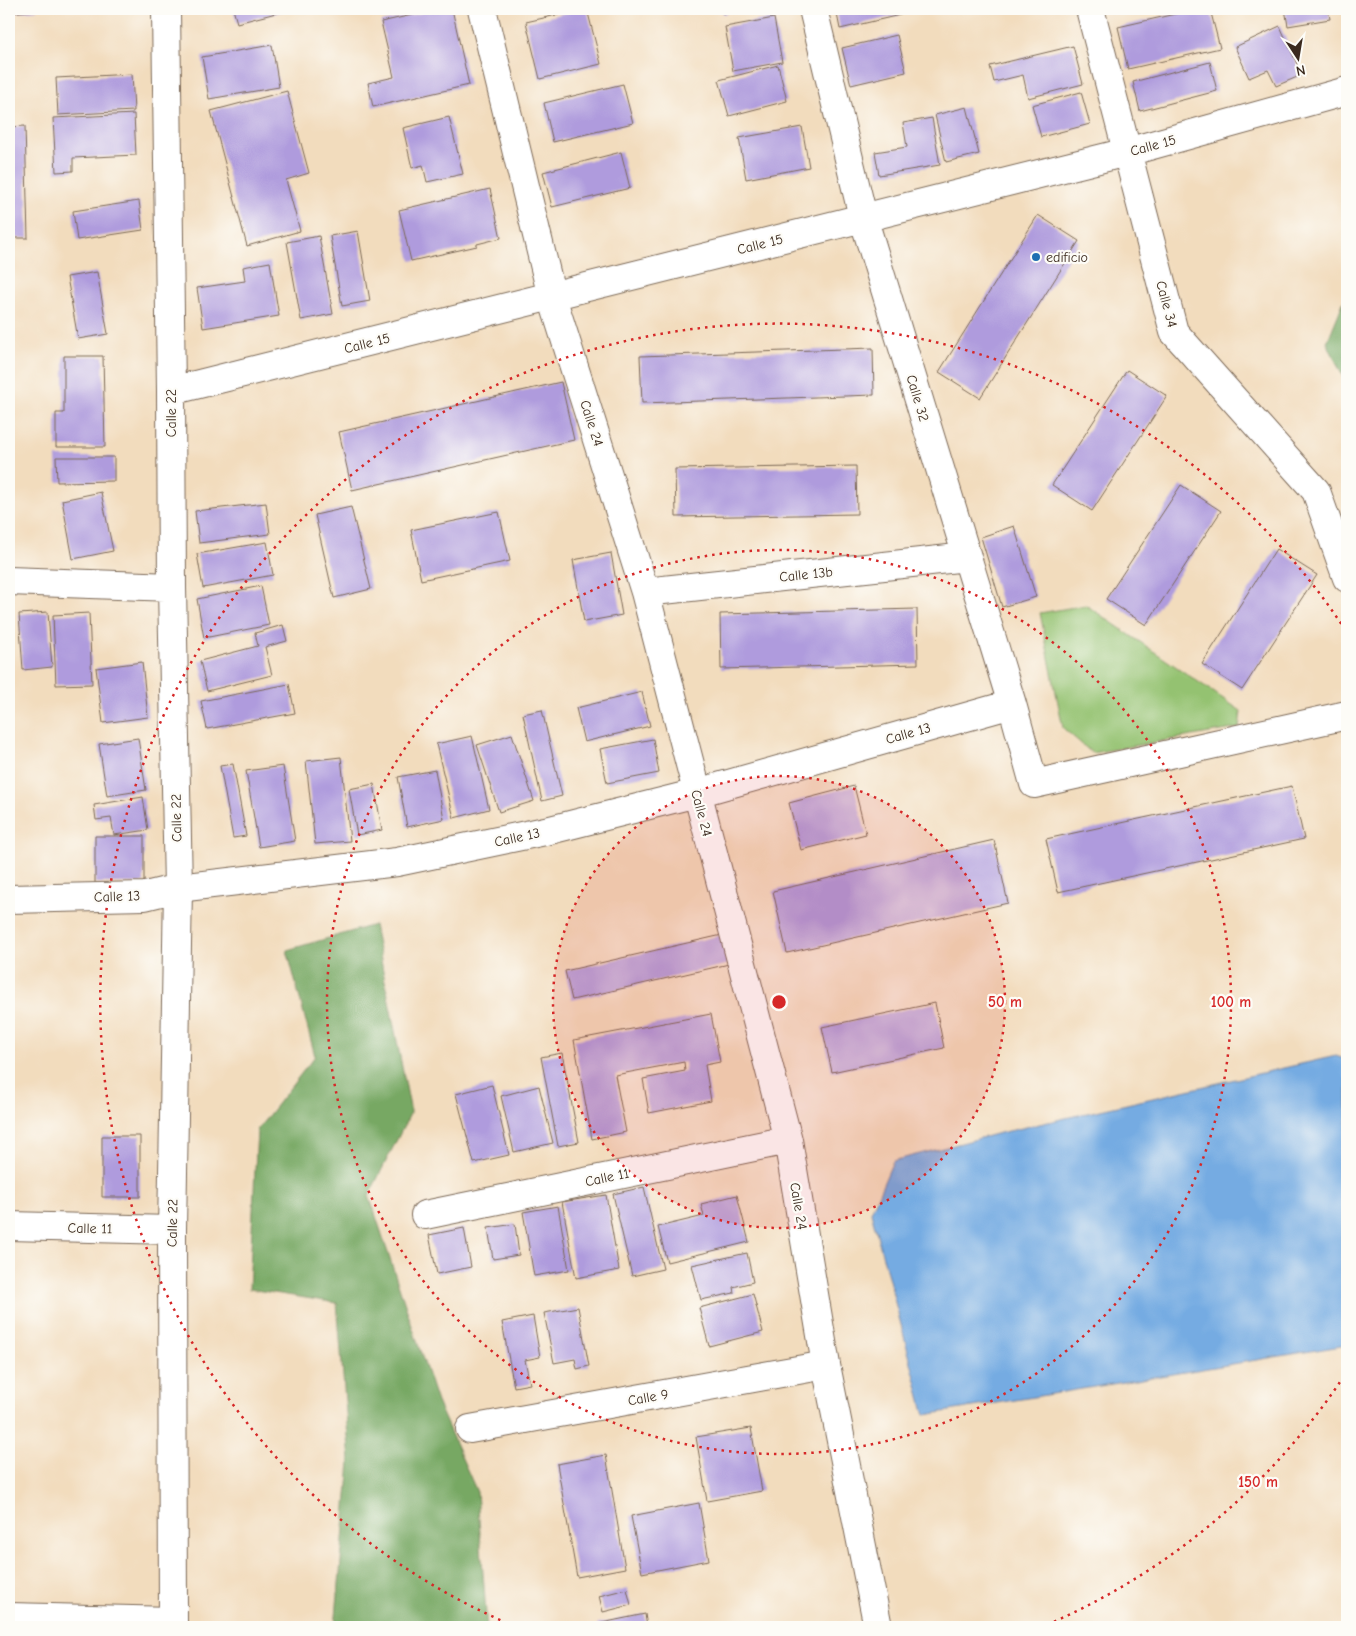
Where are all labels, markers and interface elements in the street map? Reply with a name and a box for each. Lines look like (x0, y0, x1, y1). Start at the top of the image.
north arrow (1274, 32, 1324, 82)
text: N (1294, 61, 1307, 79)
street label: Calle 15 (1128, 131, 1178, 160)
street label: Calle 15 (735, 231, 785, 258)
place label: edificio (1046, 249, 1088, 266)
marker: edificio (1030, 251, 1042, 263)
street label: Calle 34 (1152, 279, 1181, 329)
street label: Calle 15 (342, 330, 392, 357)
street label: Calle 32 (902, 373, 933, 424)
street label: Calle 22 (163, 389, 180, 437)
street label: Calle 24 (576, 398, 607, 449)
street label: Calle 13b (778, 563, 834, 586)
street label: Calle 13 (884, 719, 933, 748)
street label: Calle 24 (687, 788, 716, 839)
street label: Calle 22 (168, 794, 185, 842)
street label: Calle 13 (493, 824, 542, 851)
street label: Calle 13 (94, 887, 140, 906)
centre of rings (770, 993, 788, 1011)
text: 50 m (988, 993, 1022, 1011)
text: 100 m (1211, 993, 1251, 1011)
street label: Calle 11 (583, 1165, 631, 1190)
street label: Calle 24 (786, 1181, 811, 1231)
street label: Calle 22 (164, 1199, 181, 1247)
street label: Calle 11 (67, 1220, 113, 1237)
street label: Calle 9 (626, 1386, 670, 1409)
text: 150 m (1238, 1473, 1278, 1491)

